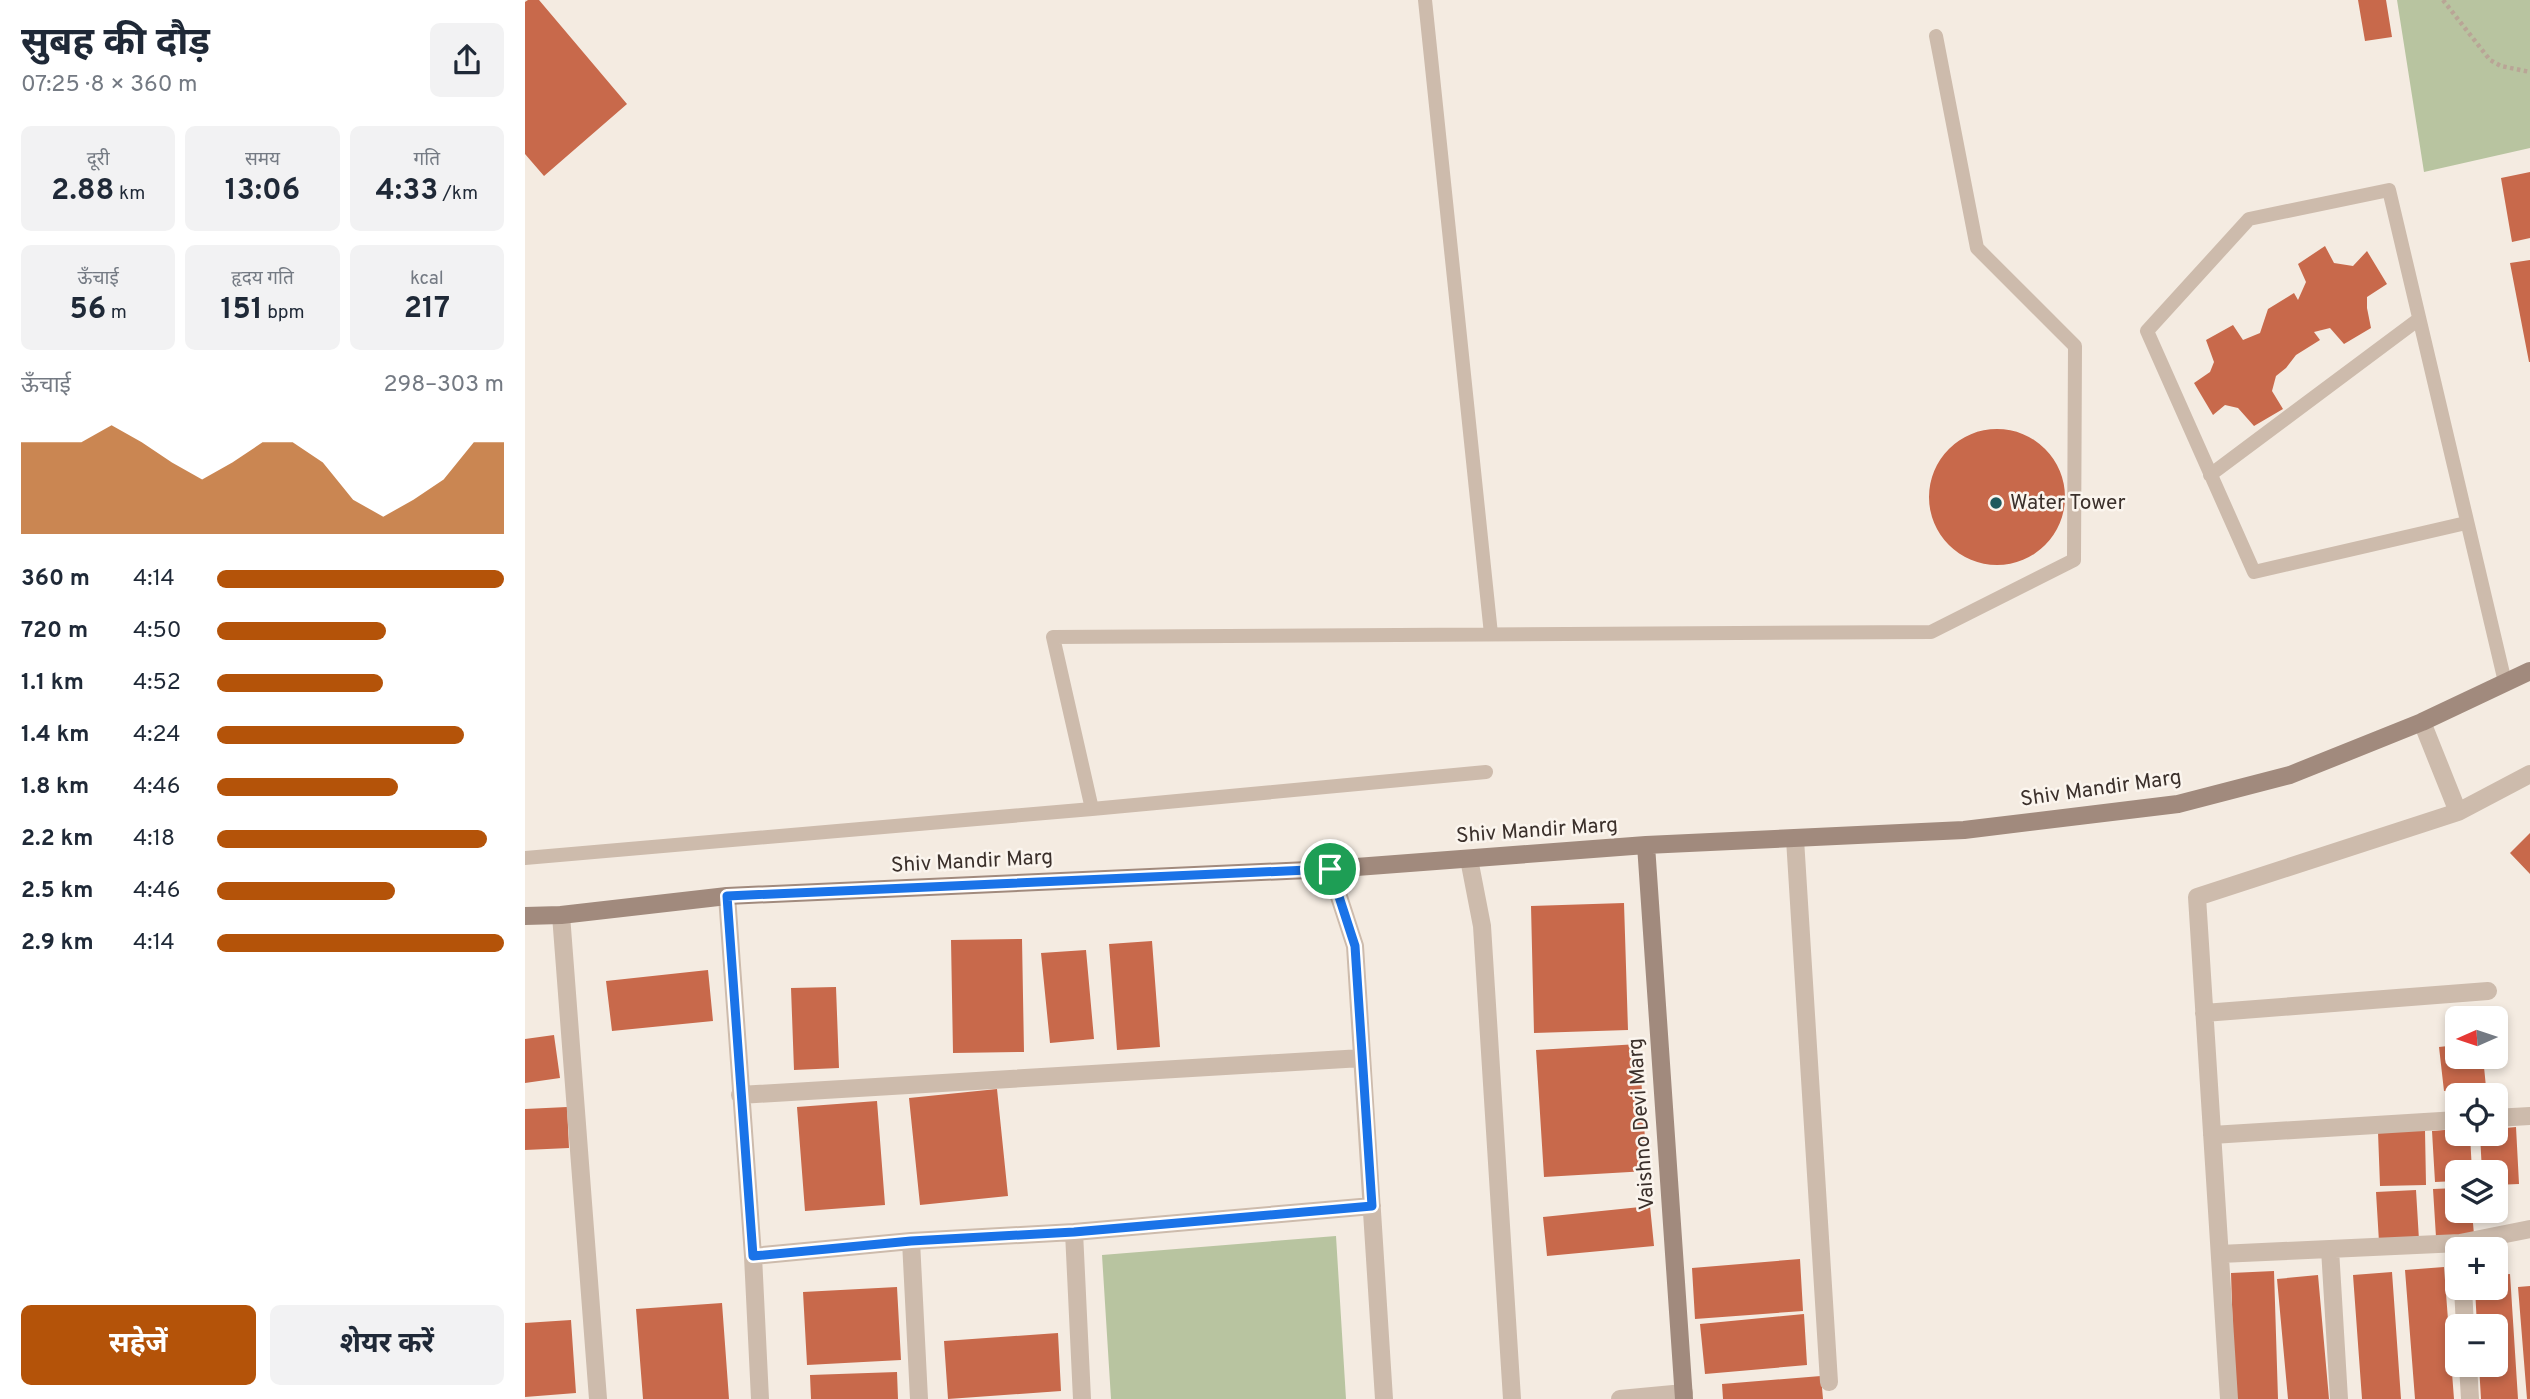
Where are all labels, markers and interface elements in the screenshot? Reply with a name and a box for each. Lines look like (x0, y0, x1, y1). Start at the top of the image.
text: सुबह की दौड़ (21, 20, 210, 69)
button: share (430, 23, 504, 97)
text: 07:25 · 8 × 360 m (21, 71, 197, 100)
text: दूरी (87, 148, 110, 172)
text: समय (245, 148, 280, 172)
text: गति (414, 148, 440, 172)
text: 2.88 (51, 173, 114, 210)
text: 13:06 (225, 173, 300, 210)
text: 4:33 (376, 173, 438, 210)
text: km (114, 182, 145, 206)
text: /km (438, 182, 478, 206)
text: ऊँचाई (78, 267, 119, 291)
text: हृदय गति (231, 267, 294, 291)
text: kcal (410, 267, 444, 291)
text: 217 (404, 291, 450, 328)
text: 56 (70, 292, 106, 329)
text: 151 (220, 292, 263, 329)
text: m (106, 301, 127, 325)
text: bpm (263, 301, 305, 325)
text: 298–303 m (383, 371, 504, 400)
text: ऊँचाई (21, 372, 71, 401)
place label: Water Tower (2010, 490, 2126, 517)
marker: Water Tower (1988, 495, 2004, 511)
text: 360 m (21, 565, 90, 594)
text: 4:14 (133, 565, 175, 594)
text: 720 m (21, 617, 88, 646)
text: 4:50 (133, 617, 181, 646)
text: 1.1 km (21, 669, 84, 698)
text: 4:52 (133, 669, 181, 698)
text: 1.4 km (21, 721, 89, 750)
text: 4:24 (133, 721, 181, 750)
street label: Shiv Mandir Marg (2019, 764, 2183, 814)
text: 1.8 km (21, 773, 89, 802)
text: 4:46 (133, 773, 180, 802)
street label: Shiv Mandir Marg (1455, 812, 1619, 850)
text: 2.2 km (21, 825, 94, 854)
text: 4:18 (133, 825, 175, 854)
pin (1300, 839, 1360, 899)
street label: Shiv Mandir Marg (890, 844, 1054, 880)
icon: arrive (1311, 850, 1349, 888)
text: 2.5 km (21, 877, 94, 906)
text: 4:46 (133, 877, 180, 906)
text: 2.9 km (21, 929, 94, 958)
text: 4:14 (133, 929, 175, 958)
north arrow (2445, 1006, 2508, 1069)
map controls (2445, 1006, 2508, 1377)
street label: Vaishno Devi Marg (1623, 1037, 1661, 1211)
button: locate (2445, 1083, 2508, 1146)
button: layers (2445, 1160, 2508, 1223)
button: + (2445, 1237, 2508, 1300)
button: सहेजें (21, 1305, 256, 1385)
button: शेयर करें (270, 1305, 504, 1385)
button: − (2445, 1314, 2508, 1377)

